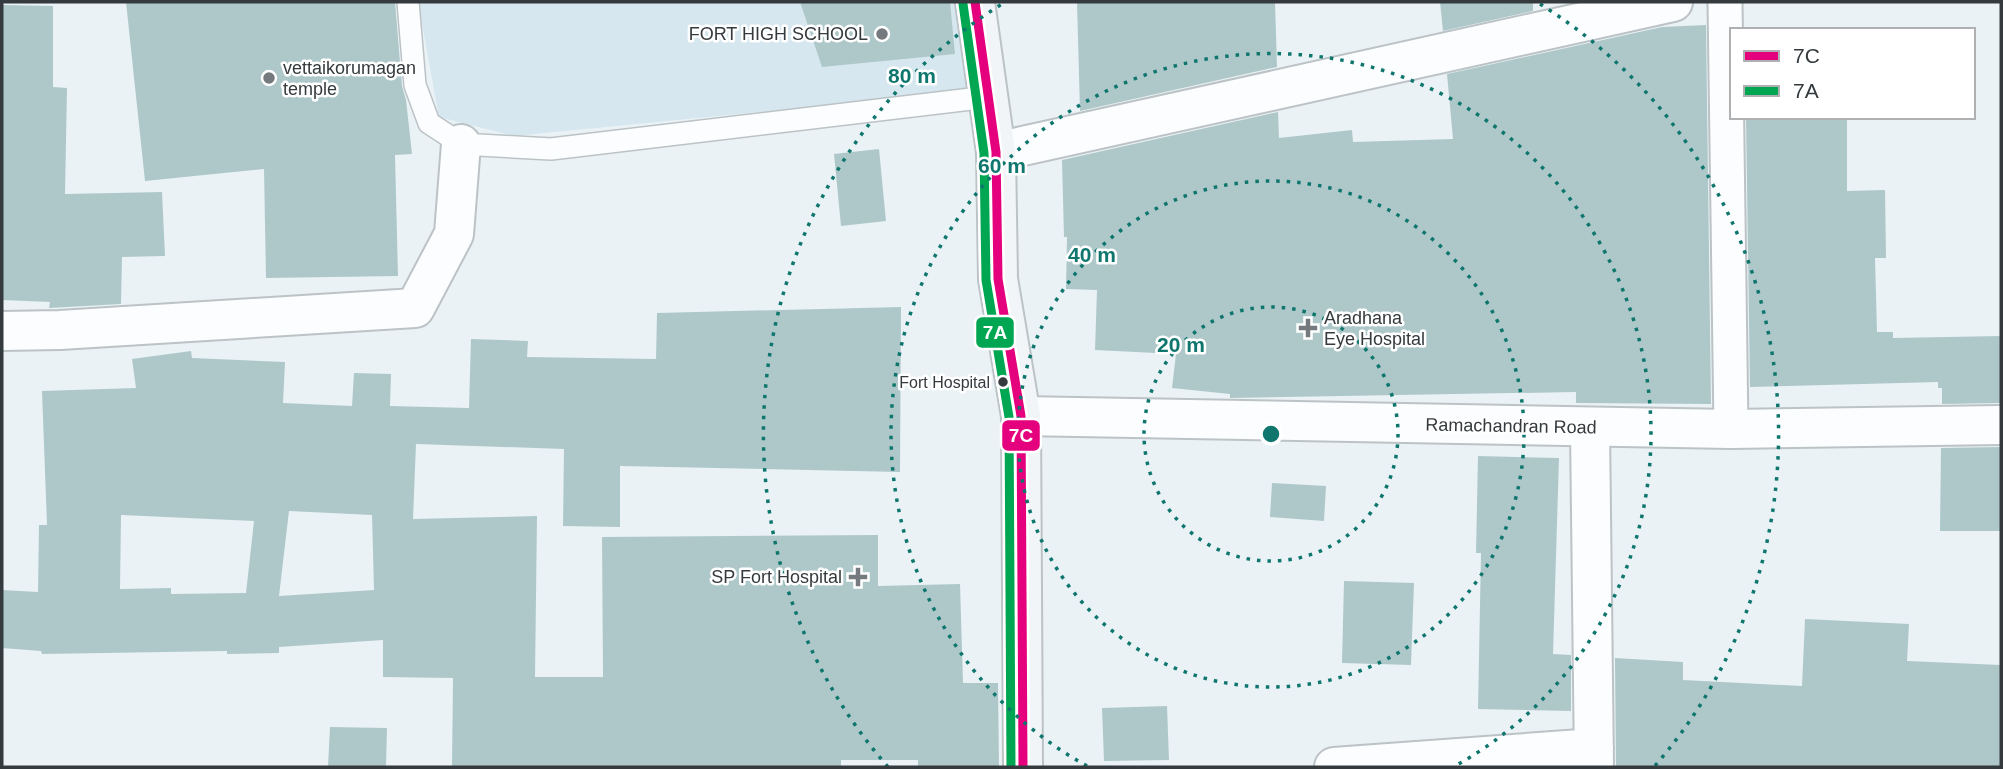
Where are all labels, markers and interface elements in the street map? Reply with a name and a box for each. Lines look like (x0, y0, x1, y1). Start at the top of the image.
place label: FORT HIGH SCHOOL (689, 24, 868, 44)
marker: FORT HIGH SCHOOL (874, 26, 890, 42)
legend (1730, 28, 1975, 119)
text: 7C (1793, 44, 1820, 67)
place label: vettaikorumagan temple (283, 58, 416, 99)
text: 80 m (888, 64, 936, 87)
marker: vettaikorumagan temple (261, 70, 277, 86)
text: 7A (1793, 79, 1819, 102)
text: 60 m (978, 154, 1026, 177)
text: 40 m (1068, 243, 1116, 266)
place label: Aradhana Eye Hospital (1324, 308, 1425, 349)
line badge: 7A (975, 316, 1015, 349)
marker: Aradhana Eye Hospital (1298, 318, 1318, 338)
text: 7A (983, 322, 1007, 343)
text: 20 m (1157, 333, 1205, 356)
place label: Fort Hospital (899, 374, 990, 391)
marker: Fort Hospital (996, 375, 1010, 389)
street label: Ramachandran Road (1425, 415, 1597, 437)
line badge: 7C (1001, 419, 1041, 452)
centre of rings (1259, 422, 1283, 446)
text: 7C (1009, 425, 1033, 446)
place label: SP Fort Hospital (711, 567, 842, 587)
marker: SP Fort Hospital (848, 567, 868, 587)

